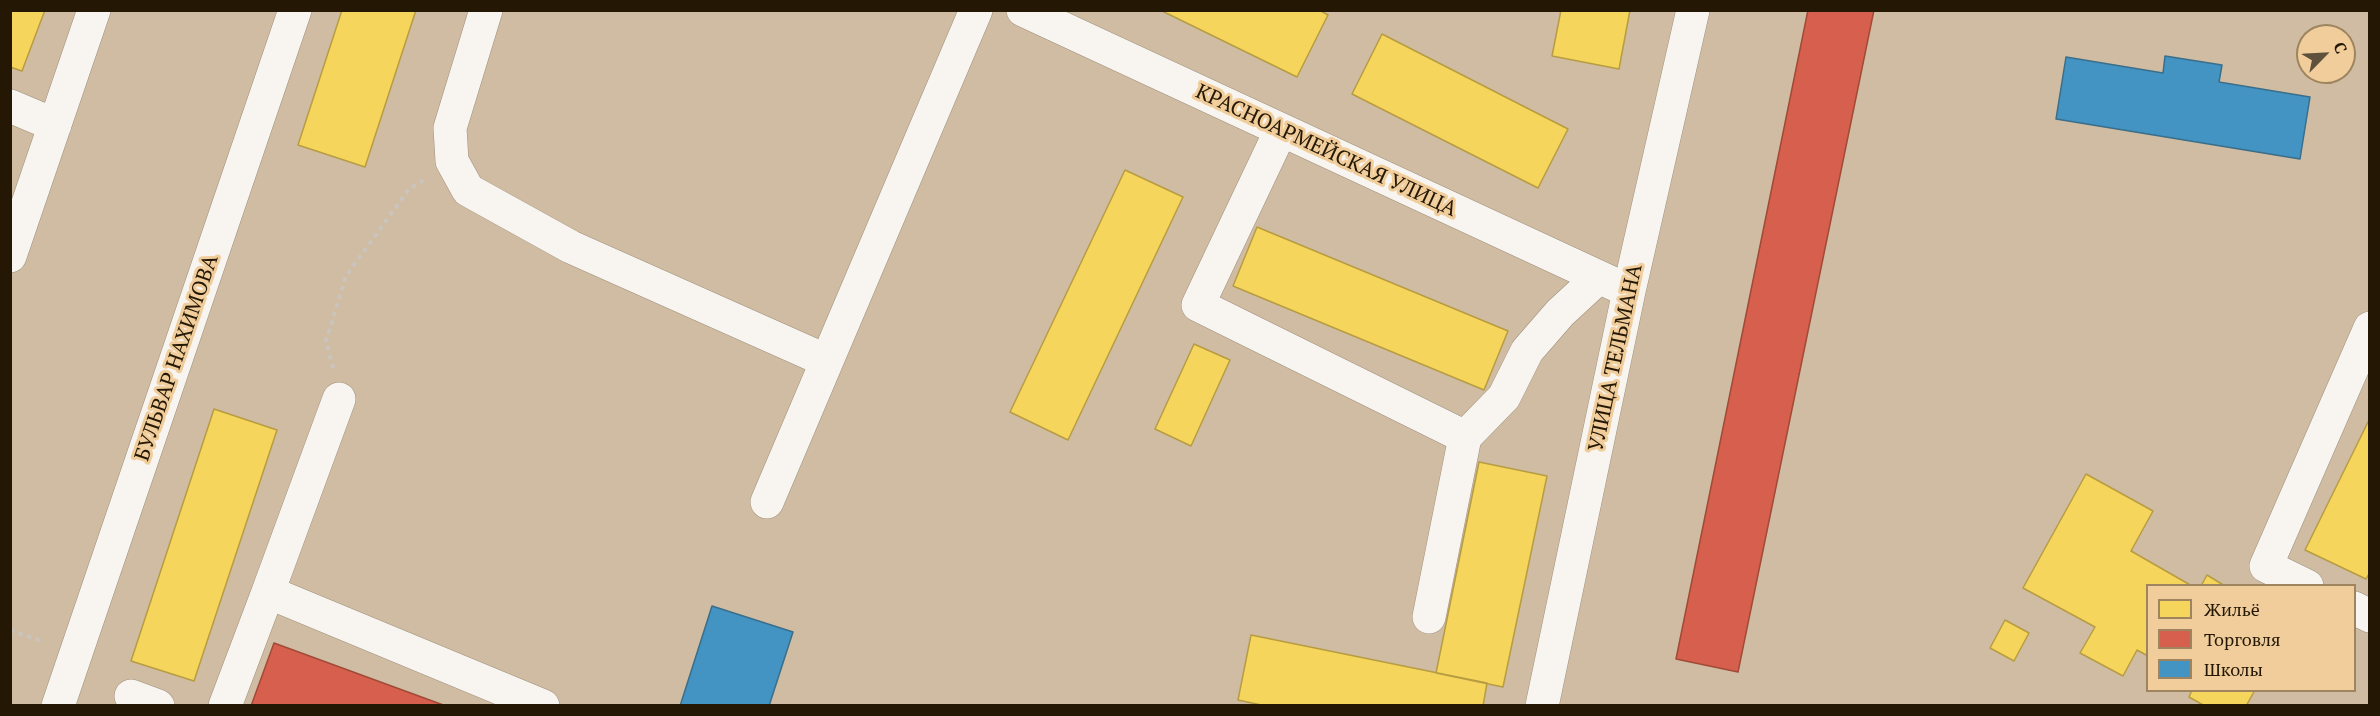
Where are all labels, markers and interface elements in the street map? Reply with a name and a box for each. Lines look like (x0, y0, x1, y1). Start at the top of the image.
north arrow (2296, 24, 2356, 84)
text: С (2328, 38, 2353, 57)
street label: КРАСНОАРМЕЙСКАЯ УЛИЦА (1191, 79, 1461, 223)
street label: БУЛЬВАР НАХИМОВА (130, 252, 224, 464)
street label: УЛИЦА ТЕЛЬМАНА (1584, 262, 1648, 454)
legend (2146, 584, 2356, 692)
text: Жильё (2204, 597, 2260, 621)
text: Торговля (2204, 627, 2281, 651)
text: Школы (2204, 657, 2263, 681)

